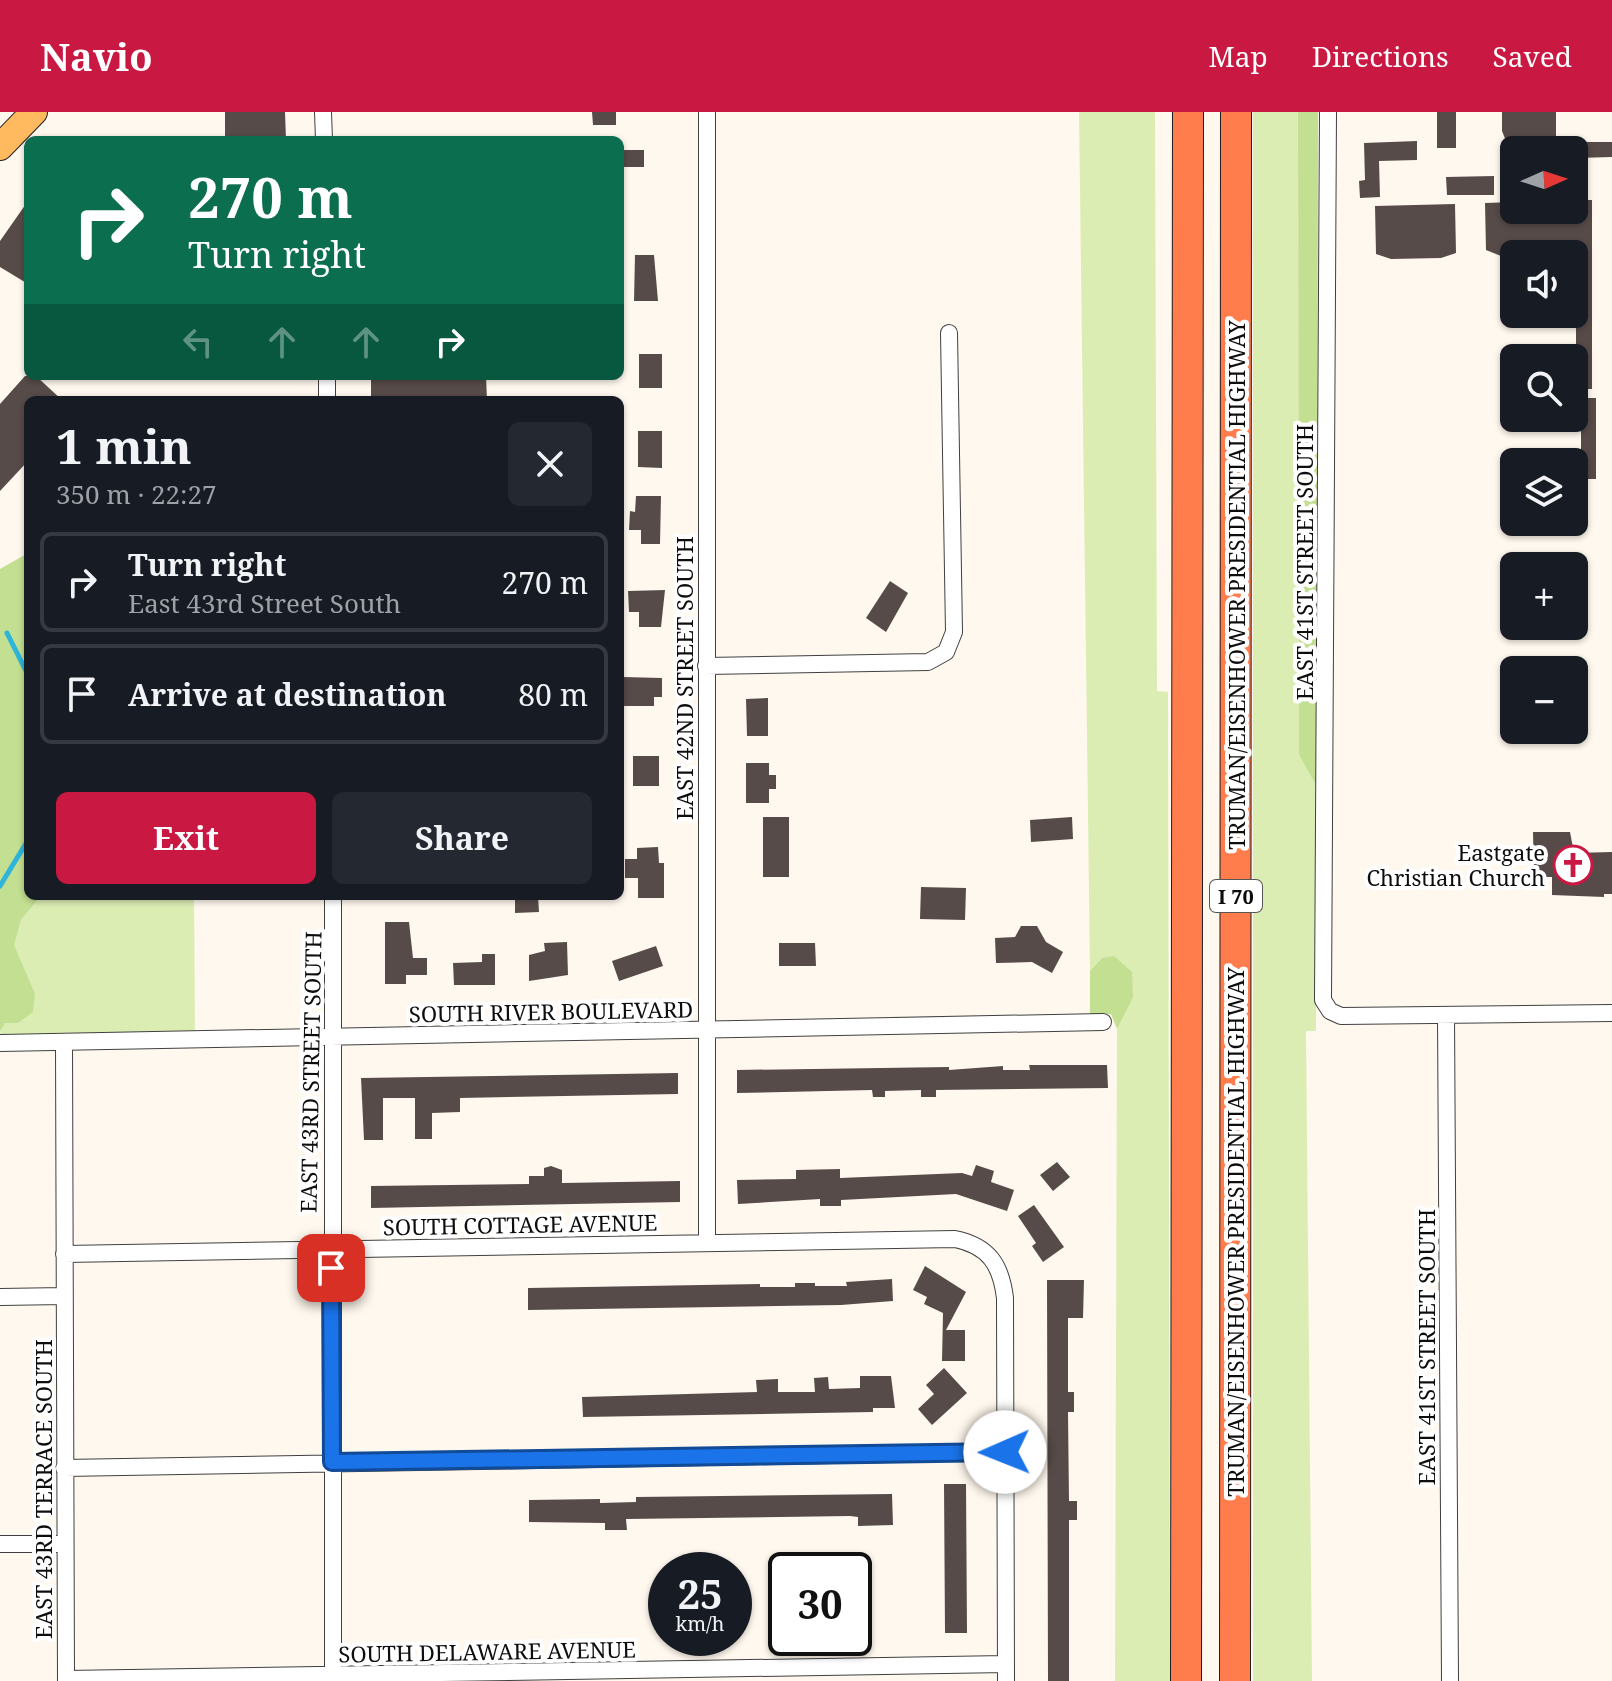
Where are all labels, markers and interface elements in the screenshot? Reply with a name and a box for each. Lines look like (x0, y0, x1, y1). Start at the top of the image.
text: Navio (40, 30, 152, 82)
text: Map (1208, 37, 1268, 75)
text: Directions (1312, 37, 1449, 75)
text: Saved (1493, 37, 1572, 75)
north arrow (1500, 136, 1588, 224)
map controls (1500, 136, 1588, 744)
text: 270 m (188, 158, 353, 234)
icon: right (56, 168, 160, 272)
text: Turn right (188, 230, 366, 279)
button: sound (1500, 240, 1588, 328)
icon: left (176, 320, 220, 364)
icon: ahead (260, 320, 304, 364)
icon: ahead (344, 320, 388, 364)
icon: right (428, 320, 472, 364)
street label: TRUMAN/EISENHOWER PRESIDENTIAL HIGHWAY (1221, 320, 1251, 850)
button: search (1500, 344, 1588, 432)
text: 1 min (56, 413, 192, 478)
button: close (508, 422, 592, 506)
street label: EAST 41ST STREET SOUTH (1289, 424, 1319, 700)
button: layers (1500, 448, 1588, 536)
text: 350 m · 22:27 (56, 476, 217, 512)
street label: EAST 42ND STREET SOUTH (669, 536, 699, 820)
text: Turn right (128, 544, 286, 585)
button: + (1500, 552, 1588, 640)
icon: right (60, 560, 104, 604)
text: 270 m (502, 562, 588, 603)
text: East 43rd Street South (128, 585, 401, 621)
button: − (1500, 656, 1588, 744)
icon: arrive (60, 672, 104, 716)
text: Arrive at destination (128, 674, 447, 715)
text: 80 m (518, 674, 588, 715)
button: Exit (56, 792, 316, 884)
button: Share (332, 792, 592, 884)
place label: Eastgate Christian Church (1367, 837, 1545, 892)
church icon: Eastgate Christian Church (1552, 844, 1594, 886)
road number: I 70 (1210, 880, 1262, 912)
street label: EAST 43RD STREET SOUTH (293, 931, 327, 1213)
street label: TRUMAN/EISENHOWER PRESIDENTIAL HIGHWAY (1220, 967, 1250, 1497)
street label: SOUTH RIVER BOULEVARD (409, 994, 693, 1028)
street label: SOUTH COTTAGE AVENUE (382, 1207, 658, 1241)
street label: EAST 41ST STREET SOUTH (1411, 1209, 1441, 1485)
pin (297, 1234, 365, 1302)
icon: arrive (309, 1246, 353, 1290)
street label: EAST 43RD TERRACE SOUTH (28, 1339, 58, 1639)
position arrow (963, 1410, 1047, 1494)
speed limit sign: 30 (768, 1552, 872, 1656)
text: 25 (677, 1566, 723, 1621)
text: km/h (675, 1610, 725, 1637)
street label: SOUTH DELAWARE AVENUE (338, 1633, 636, 1669)

